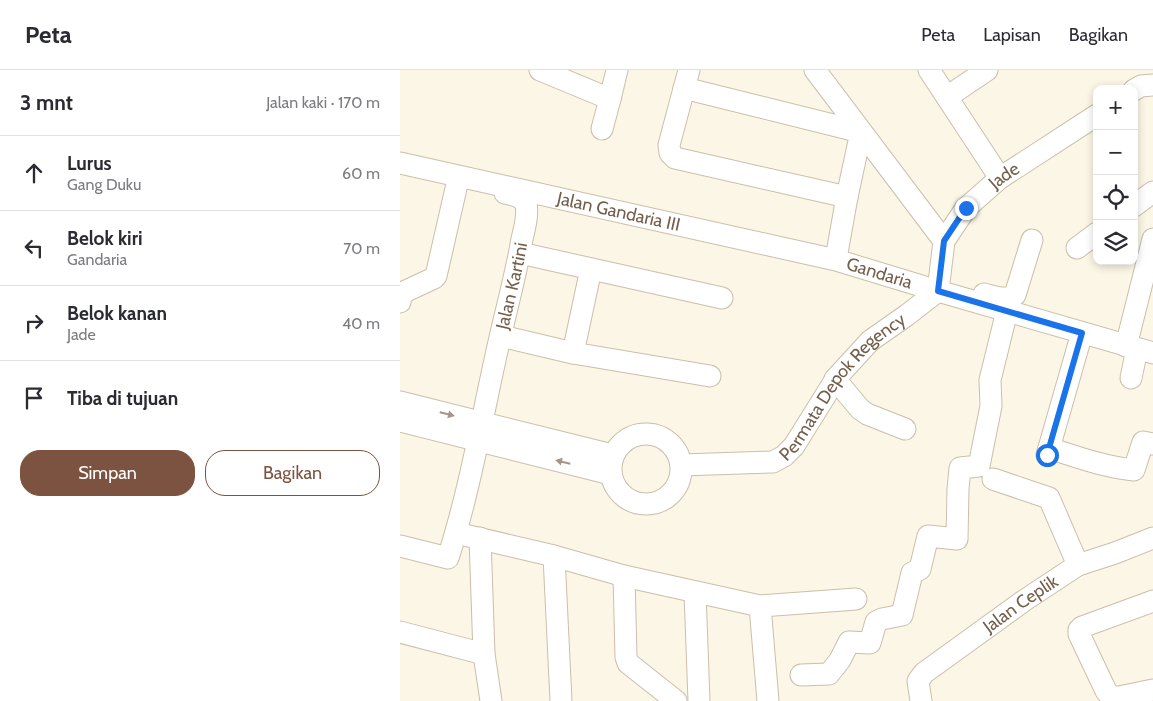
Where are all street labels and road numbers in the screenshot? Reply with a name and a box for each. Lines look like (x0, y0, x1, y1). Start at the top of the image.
street label: Jade (983, 157, 1023, 195)
street label: Jalan Gandaria III (554, 187, 682, 236)
street label: Jalan Kartini (491, 241, 532, 333)
street label: Gandaria (844, 253, 915, 294)
street label: Permata Depok Regency (775, 308, 910, 465)
street label: Jalan Ceplik (978, 570, 1063, 638)

